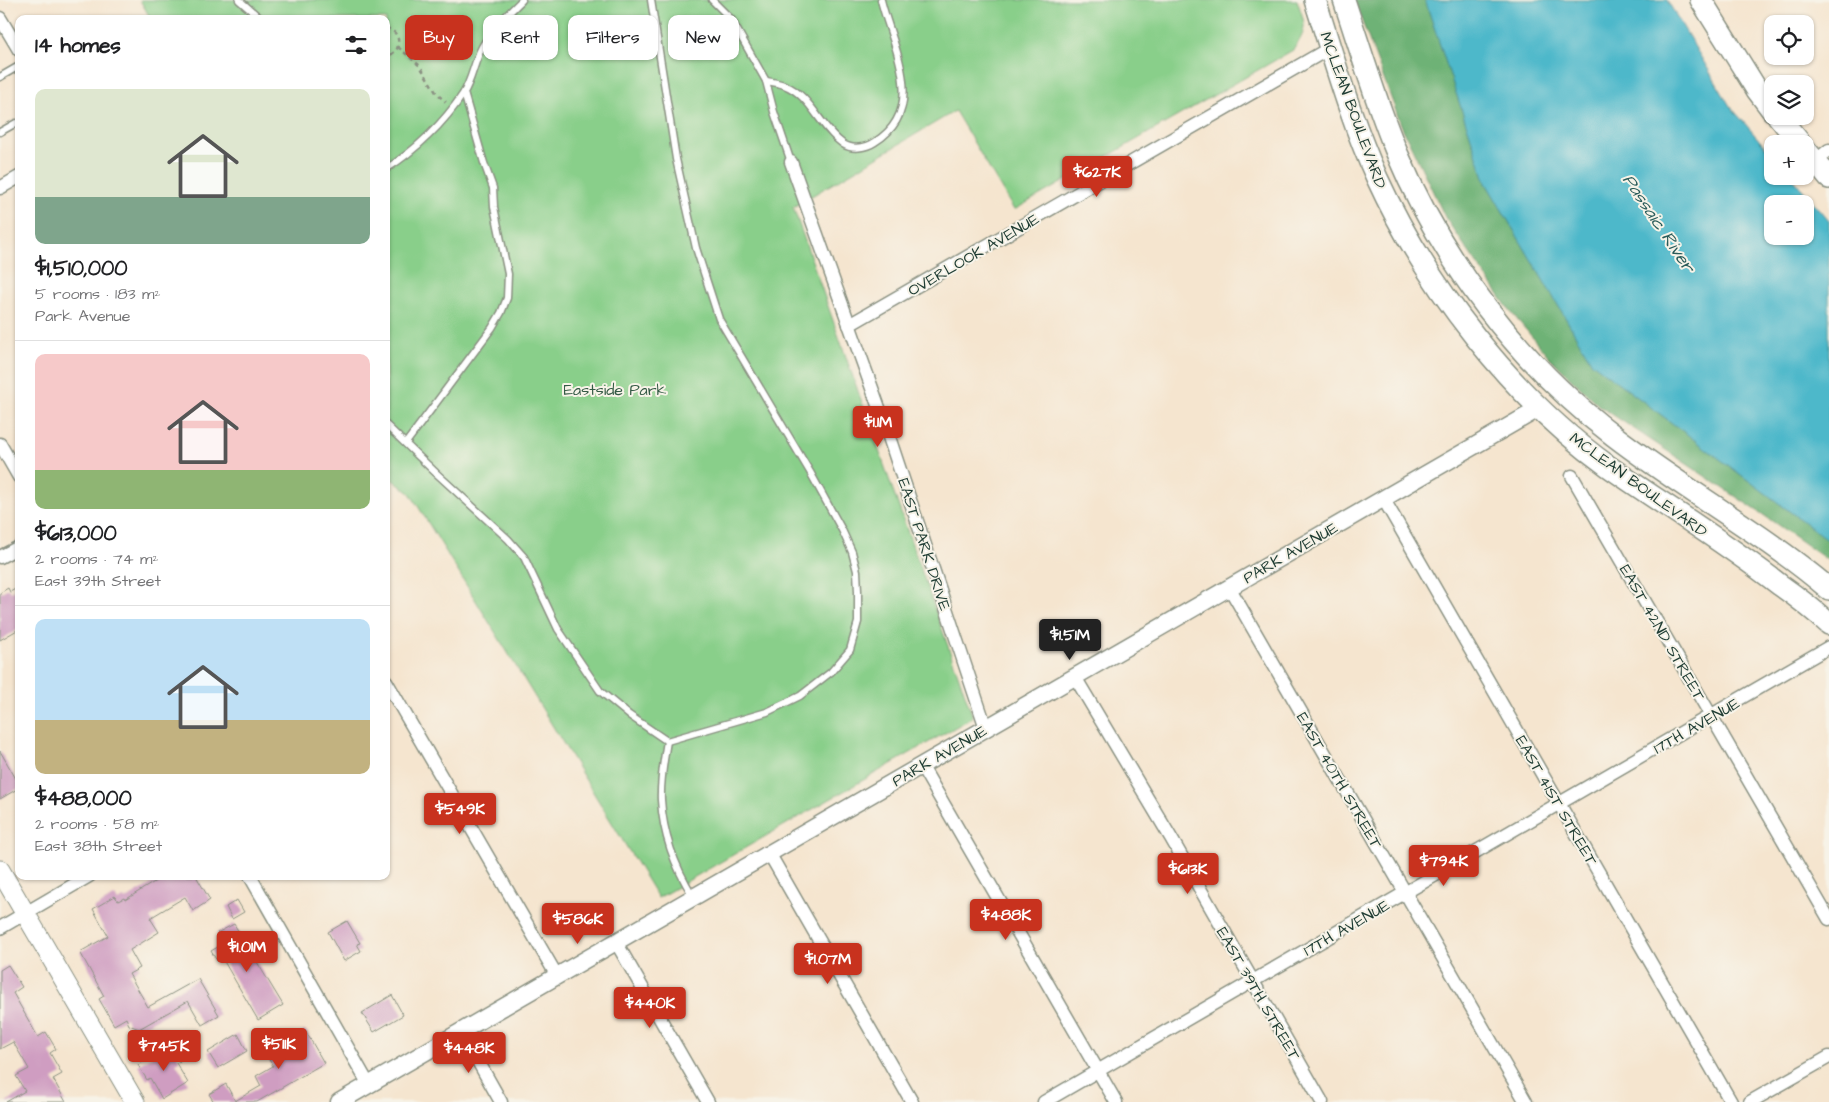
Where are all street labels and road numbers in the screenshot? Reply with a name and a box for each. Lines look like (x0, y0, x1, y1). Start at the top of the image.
street label: MCLEAN BOULEVARD (1314, 29, 1392, 192)
street label: OVERLOOK AVENUE (904, 208, 1044, 302)
street label: MCLEAN BOULEVARD (1565, 427, 1712, 542)
street label: EAST PARK DRIVE (892, 475, 956, 614)
street label: PARK AVENUE (1239, 517, 1342, 589)
street label: EAST 42ND STREET (1614, 560, 1710, 705)
street label: 17TH AVENUE (1649, 692, 1744, 759)
street label: EAST 40TH STREET (1291, 708, 1387, 853)
street label: PARK AVENUE (888, 720, 991, 792)
street label: EAST 41ST STREET (1510, 732, 1602, 869)
street label: 17TH AVENUE (1299, 894, 1394, 961)
street label: EAST 39TH STREET (1211, 923, 1305, 1064)

